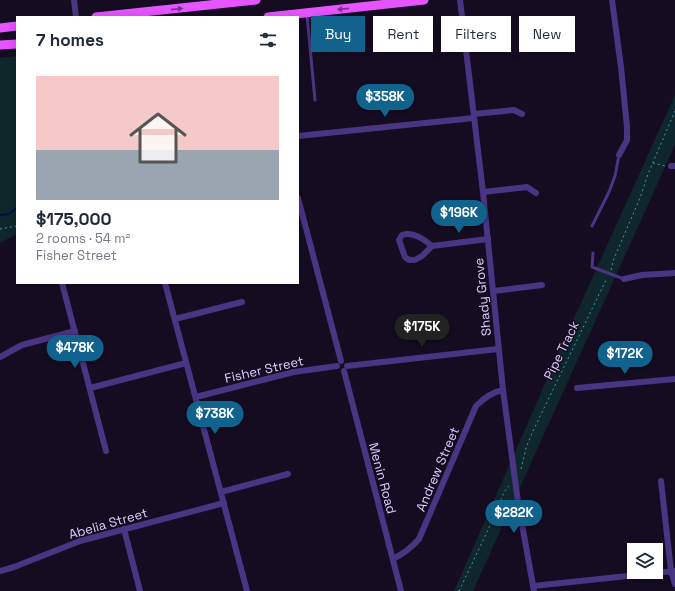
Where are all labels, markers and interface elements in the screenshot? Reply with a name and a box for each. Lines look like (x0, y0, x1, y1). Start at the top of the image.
one-way arrow (171, 5, 183, 12)
one-way arrow (337, 6, 349, 12)
chip: Buy (311, 16, 365, 52)
chip: Rent (373, 16, 433, 52)
chip: Filters (441, 16, 511, 52)
chip: New (519, 16, 575, 52)
text: 7 homes (36, 29, 104, 51)
icon: filters (257, 29, 279, 51)
pin: $358K (357, 84, 413, 118)
text: $358K (365, 88, 405, 105)
icon: home (122, 102, 194, 174)
pin: $196K (431, 200, 487, 234)
text: $196K (440, 204, 478, 221)
text: $175,000 (36, 208, 111, 230)
text: 2 rooms · 54 m² (36, 230, 130, 247)
text: Fisher Street (36, 247, 117, 264)
street label: Shady Grove (470, 257, 495, 337)
pin: $175K (394, 314, 450, 348)
text: $175K (404, 318, 440, 335)
street label: Pipe Track (540, 318, 583, 382)
pin: $478K (47, 335, 103, 369)
text: $478K (56, 339, 94, 356)
pin: $172K (597, 341, 653, 375)
text: $172K (607, 345, 643, 362)
street label: Fisher Street (223, 352, 305, 387)
pin: $738K (187, 401, 243, 435)
text: $738K (196, 405, 234, 422)
street label: Andrew Street (412, 424, 463, 514)
street label: Menin Road (365, 441, 400, 516)
pin: $282K (486, 500, 542, 534)
street label: Abelia Street (67, 504, 150, 543)
text: $282K (494, 504, 534, 521)
map controls (627, 543, 663, 579)
button: layers (627, 543, 663, 579)

